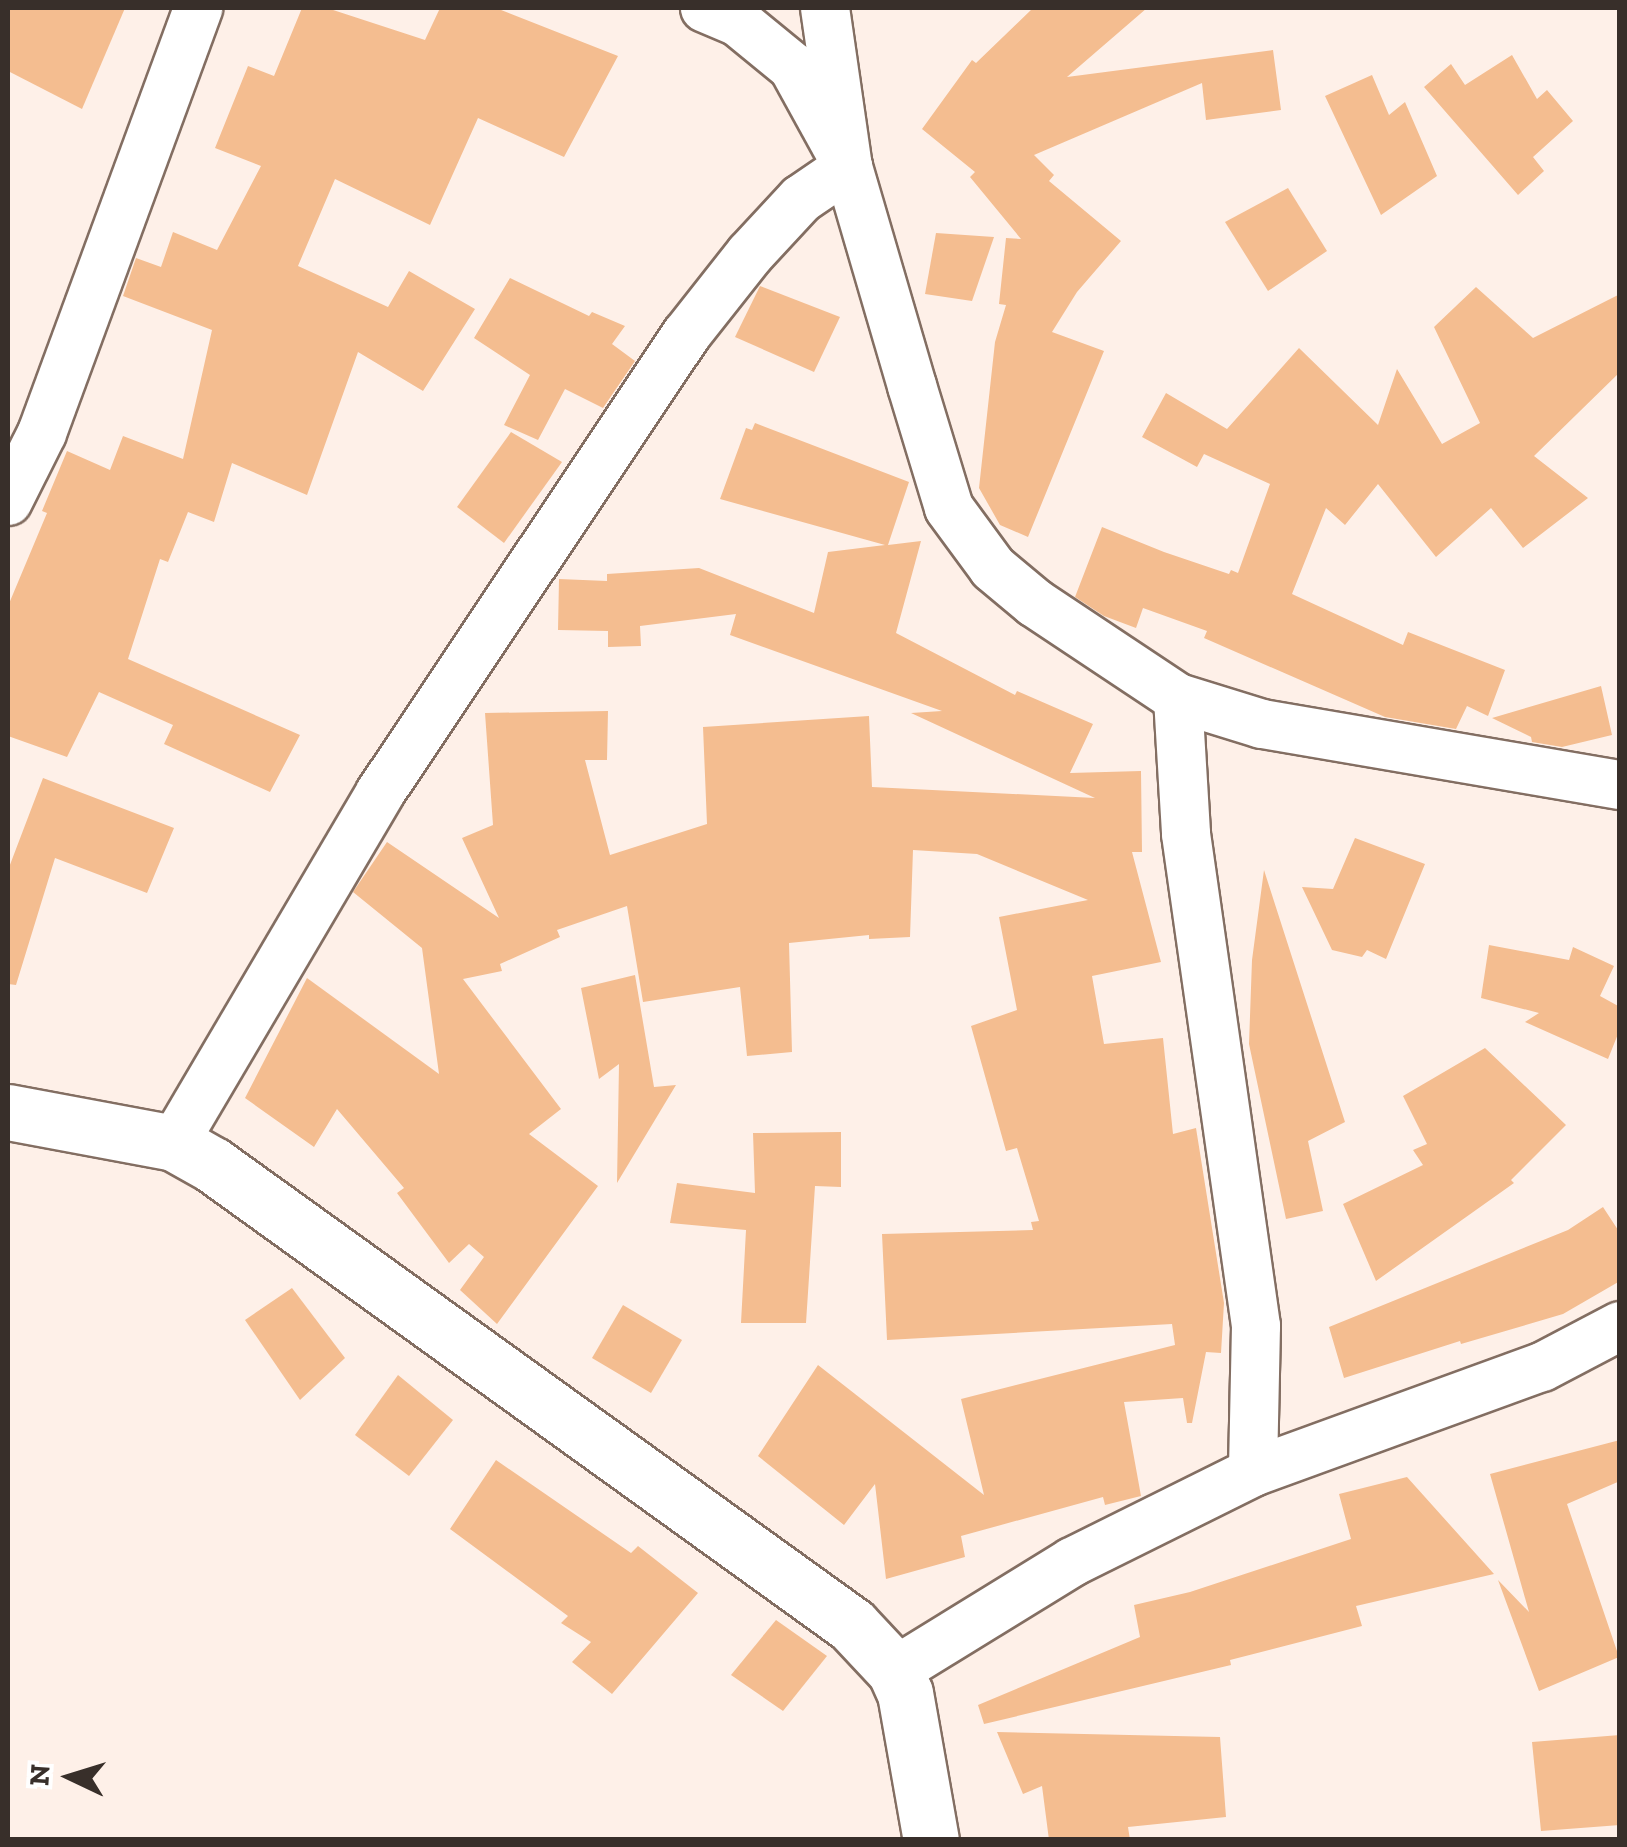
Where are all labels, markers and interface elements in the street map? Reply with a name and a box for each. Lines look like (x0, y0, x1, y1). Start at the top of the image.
north arrow (20, 1727, 120, 1827)
text: N (22, 1763, 57, 1787)

